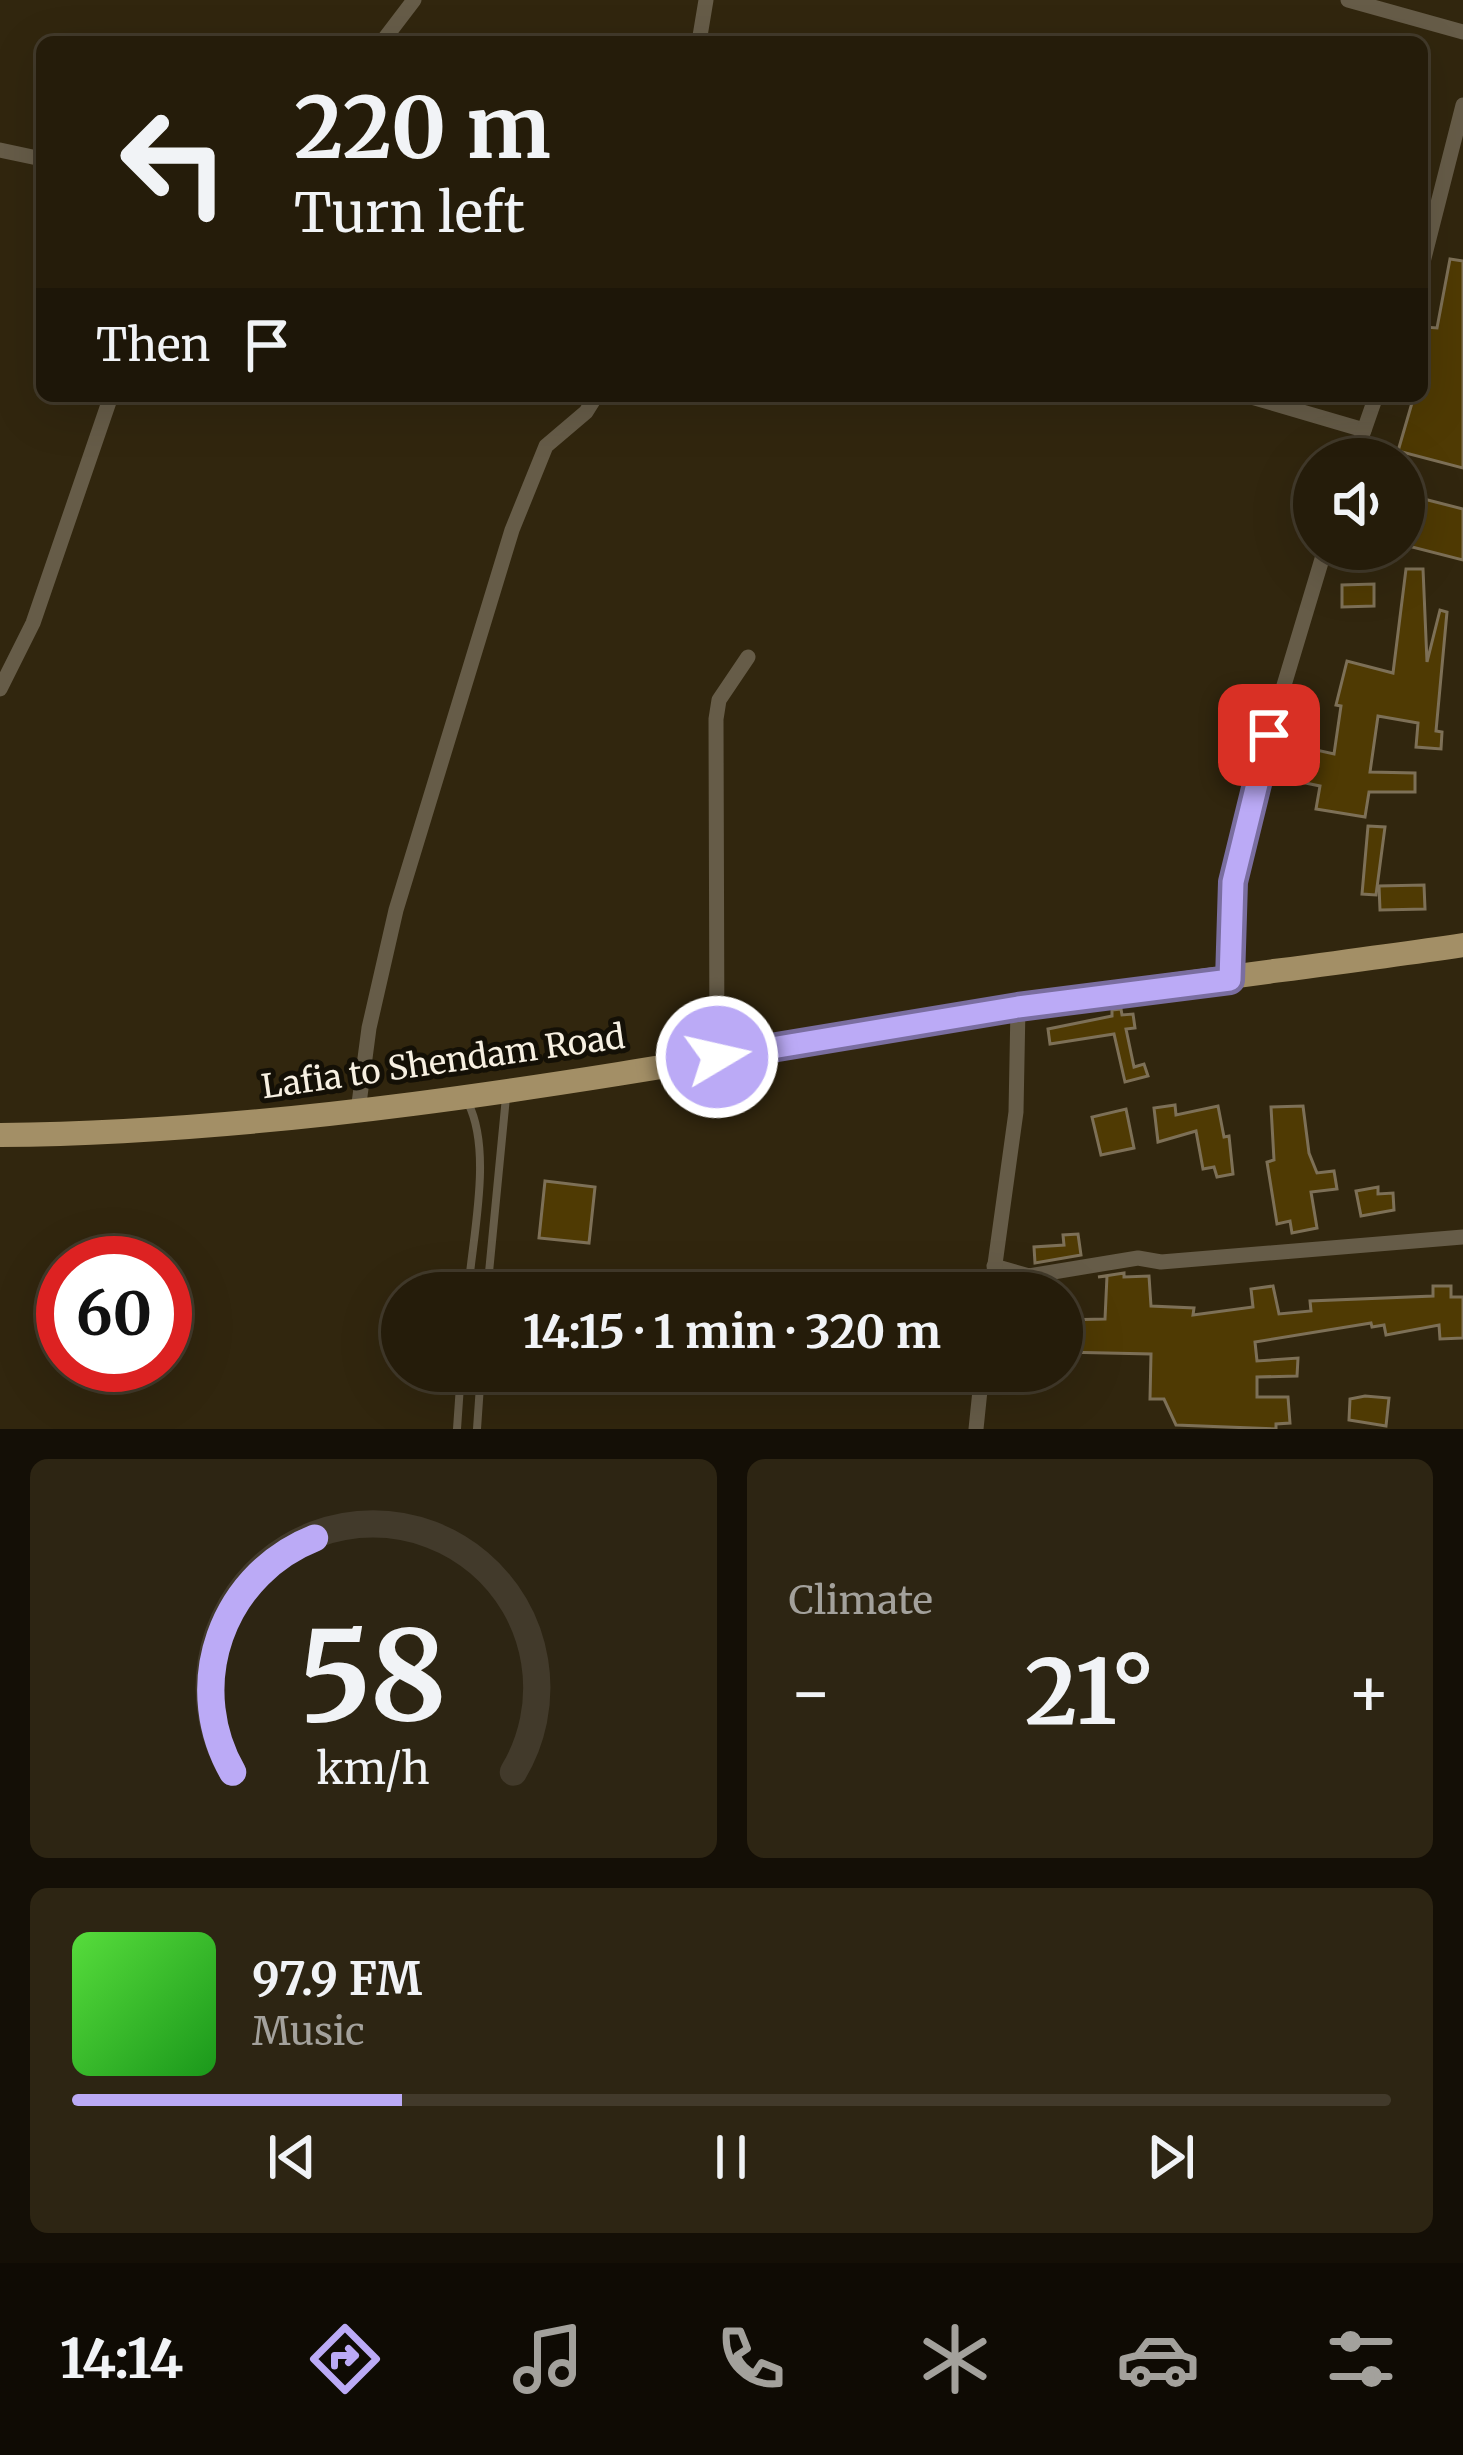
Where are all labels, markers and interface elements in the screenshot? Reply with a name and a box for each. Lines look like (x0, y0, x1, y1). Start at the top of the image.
text: 220 m (294, 75, 551, 181)
icon: left (96, 84, 252, 240)
text: Turn left (294, 179, 525, 247)
icon: arrive (234, 312, 300, 378)
text: Then (96, 317, 210, 373)
map controls (1293, 438, 1425, 570)
button: sound (1293, 438, 1425, 570)
pin (1218, 684, 1320, 786)
icon: arrive (1236, 702, 1302, 768)
position arrow (654, 994, 780, 1120)
street label: Lafia to Shendam Road (259, 1016, 627, 1107)
speed limit sign: 60 (36, 1236, 192, 1392)
text: 14:15 · 1 min · 320 m (523, 1304, 941, 1360)
text: Climate (789, 1576, 933, 1625)
text: 58 (299, 1598, 447, 1755)
text: 21° (1025, 1635, 1155, 1749)
text: − (789, 1651, 833, 1734)
text: + (1347, 1651, 1391, 1734)
text: km/h (316, 1741, 430, 1795)
text: 97.9 FM (252, 1951, 422, 2007)
text: Music (252, 2007, 365, 2056)
icon: previous (259, 2124, 325, 2190)
icon: pause (698, 2124, 764, 2190)
icon: next (1138, 2124, 1204, 2190)
icon: directions (303, 2317, 387, 2401)
icon: music (506, 2317, 590, 2401)
icon: phone (709, 2317, 793, 2401)
icon: climate (913, 2317, 997, 2401)
icon: car (1116, 2317, 1200, 2401)
icon: filters (1319, 2317, 1403, 2401)
text: 14:14 (60, 2325, 183, 2393)

